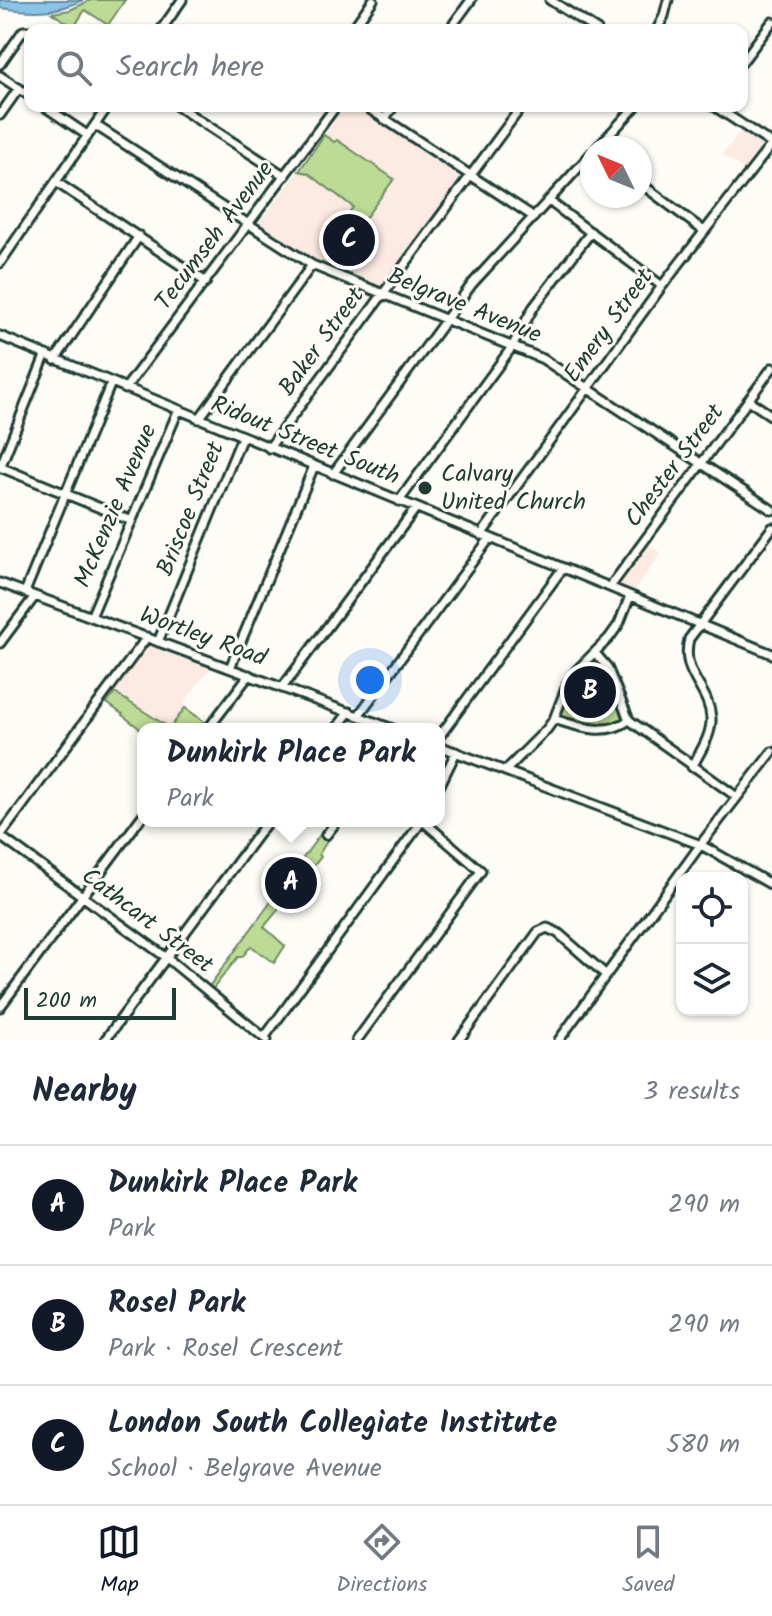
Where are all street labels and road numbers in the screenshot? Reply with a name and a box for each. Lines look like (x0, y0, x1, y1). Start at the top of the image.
street label: Tecumseh Avenue (146, 153, 285, 319)
street label: Belgrave Avenue (381, 257, 547, 355)
street label: Emery Street (554, 260, 664, 392)
street label: Baker Street (269, 279, 376, 405)
street label: Ridout Street South (205, 385, 405, 497)
street label: Chester Street (615, 395, 735, 536)
street label: McKenzie Avenue (64, 418, 168, 594)
street label: Briscoe Street (146, 435, 236, 582)
street label: Wortley Road (134, 596, 273, 678)
street label: Cathcart Street (72, 858, 222, 984)

